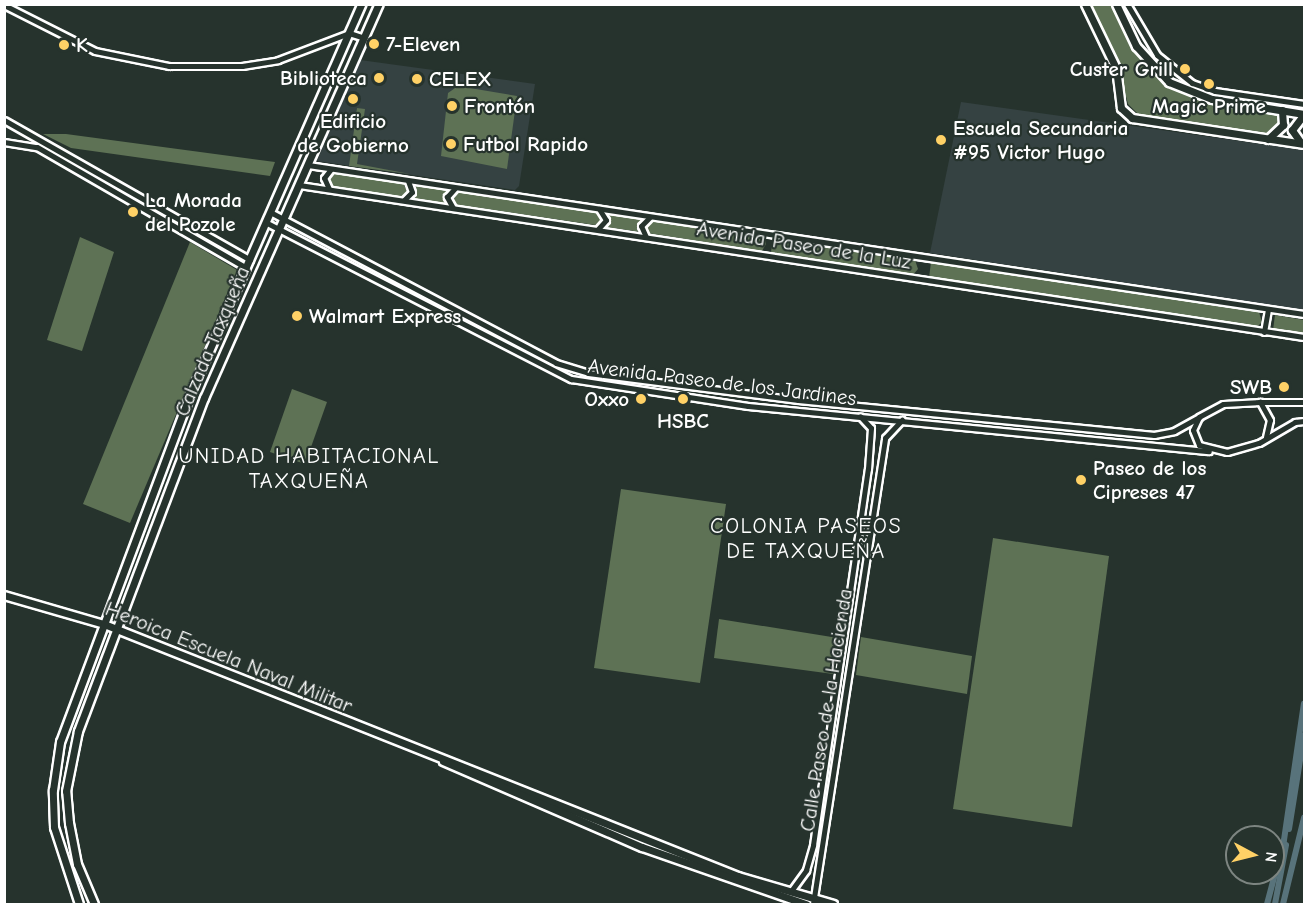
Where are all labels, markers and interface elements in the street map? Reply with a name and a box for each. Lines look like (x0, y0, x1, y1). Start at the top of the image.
place label: 7-Eleven (386, 31, 460, 57)
place label: K (76, 32, 88, 58)
marker: 7-Eleven (367, 37, 381, 51)
marker: K (57, 38, 71, 52)
place label: Custer Grill (1070, 56, 1173, 82)
marker: Custer Grill (1178, 62, 1192, 76)
place label: Biblioteca (280, 65, 367, 91)
place label: CELEX (429, 66, 492, 92)
marker: Biblioteca (372, 71, 386, 85)
marker: CELEX (410, 72, 424, 86)
marker: Magic Prime (1202, 77, 1216, 91)
marker: Edificio de Gobierno (346, 92, 360, 106)
place label: Frontón (464, 93, 535, 119)
place label: Magic Prime (1152, 93, 1266, 119)
marker: Frontón (445, 99, 459, 113)
place label: Edificio de Gobierno (297, 108, 409, 158)
place label: Escuela Secundaria #95 Victor Hugo (953, 115, 1128, 165)
place label: Futbol Rapido (463, 131, 588, 157)
marker: Escuela Secundaria #95 Victor Hugo (934, 133, 948, 147)
marker: Futbol Rapido (444, 137, 458, 151)
place label: La Morada del Pozole (145, 187, 242, 237)
marker: La Morada del Pozole (126, 205, 140, 219)
street label: Avenida Paseo de la Luz (695, 216, 913, 274)
street label: Calzada Taxqueña (169, 262, 255, 420)
place label: Walmart Express (309, 303, 461, 329)
marker: Walmart Express (290, 309, 304, 323)
street label: Avenida Paseo de los Jardines (586, 353, 858, 411)
place label: SWB (1230, 374, 1272, 400)
marker: SWB (1277, 380, 1291, 394)
place label: Oxxo (585, 386, 629, 412)
marker: Oxxo (634, 392, 648, 406)
marker: HSBC (676, 392, 690, 406)
place label: HSBC (657, 408, 709, 434)
district label: UNIDAD HABITACIONAL TAXQUEÑA (178, 443, 440, 494)
place label: Paseo de los Cipreses 47 (1093, 455, 1206, 505)
marker: Paseo de los Cipreses 47 (1074, 473, 1088, 487)
district label: COLONIA PASEOS DE TAXQUEÑA (710, 513, 902, 564)
street label: Calle Paseo de la Hacienda (794, 587, 858, 833)
street label: Heroica Escuela Naval Militar (102, 596, 356, 718)
north arrow (1225, 825, 1285, 885)
text: N (1261, 851, 1280, 863)

